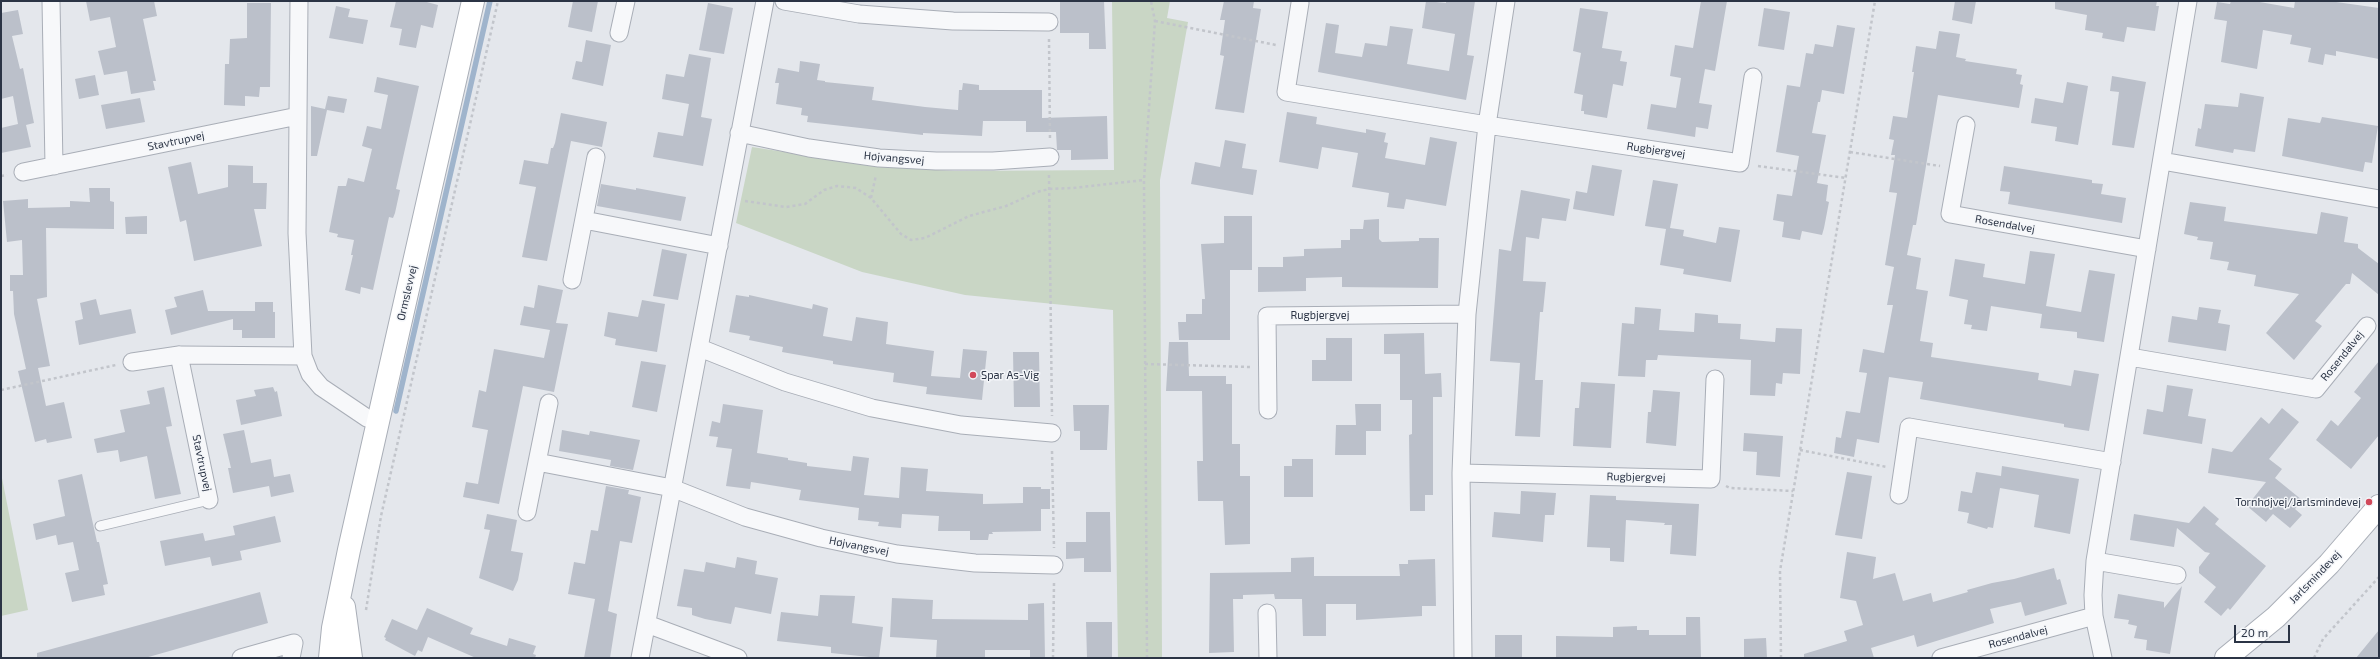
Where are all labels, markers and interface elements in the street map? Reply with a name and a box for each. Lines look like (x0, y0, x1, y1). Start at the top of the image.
street label: Stavtrupvej (146, 129, 206, 153)
street label: Rugbjergvej (1626, 139, 1686, 161)
street label: Højvangsvej (863, 149, 925, 167)
street label: Rosendalvej (1974, 212, 2036, 236)
street label: Ormslevvej (394, 264, 420, 322)
street label: Rugbjergvej (1290, 308, 1350, 322)
street label: Rosendalvej (2318, 328, 2366, 384)
place label: Spar As-Vig (981, 368, 1039, 382)
marker: Spar As-Vig (968, 370, 978, 380)
street label: Stavtrupvej (190, 433, 214, 493)
street label: Rugbjergvej (1606, 470, 1666, 484)
place label: Tornhøjvej/Jarlsmindevej (2235, 495, 2361, 509)
marker: Tornhøjvej/Jarlsmindevej (2364, 497, 2374, 507)
street label: Højvangsvej (828, 534, 890, 558)
street label: Jarlsmindevej (2286, 548, 2344, 606)
scale bar (2236, 617, 2292, 643)
street label: Rosendalvej (1987, 623, 2049, 651)
text: 20 m (2241, 625, 2268, 639)

